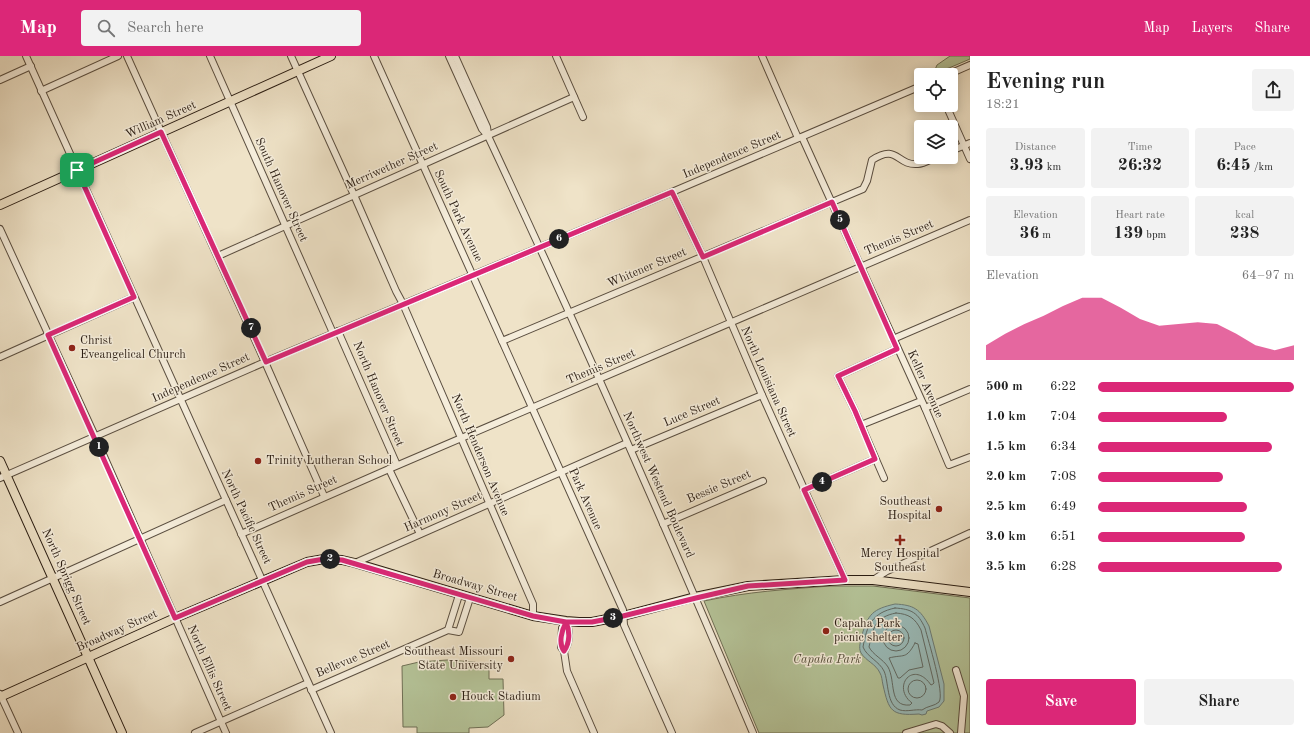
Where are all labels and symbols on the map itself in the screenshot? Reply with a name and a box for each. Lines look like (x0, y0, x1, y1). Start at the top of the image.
street label: William Street (124, 99, 198, 141)
street label: Independence Street (681, 129, 783, 181)
street label: South Hanover Street (253, 136, 309, 244)
street label: Merriwether Street (344, 140, 440, 192)
pin (60, 153, 94, 187)
street label: South Park Avenue (431, 168, 485, 264)
pin: 5 (830, 210, 850, 230)
street label: Themis Street (863, 218, 935, 258)
pin: 6 (549, 229, 569, 249)
street label: Whitener Street (606, 246, 688, 290)
pin: 7 (241, 318, 261, 338)
street label: North Louisiana Street (738, 325, 798, 439)
place label: Christ Eveangelical Church (80, 335, 186, 361)
street label: North Hanover Street (350, 340, 406, 448)
marker: Christ Eveangelical Church (67, 343, 77, 353)
street label: Themis Street (565, 347, 637, 387)
street label: Keller Avenue (905, 348, 946, 420)
street label: Independence Street (150, 351, 252, 405)
street label: North Henderson Avenue (449, 392, 511, 518)
street label: Luce Street (662, 395, 722, 429)
street label: Northwest Westend Boulevard (620, 410, 696, 560)
pin: 1 (89, 437, 109, 457)
place label: Trinity Lutheran School (266, 455, 392, 467)
marker: Trinity Lutheran School (253, 456, 263, 466)
street label: Park Avenue (566, 466, 604, 532)
street label: North Pacific Street (219, 468, 273, 566)
street label: Bessie Street (685, 468, 753, 506)
pin: 4 (812, 472, 832, 492)
street label: Themis Street (267, 474, 339, 514)
street label: Harmony Street (402, 489, 484, 535)
place label: Southeast Hospital (880, 496, 931, 522)
marker: Southeast Hospital (934, 504, 944, 514)
street label: North Sprigg Street (39, 527, 93, 627)
marker: Mercy Hospital Southeast (894, 534, 906, 546)
place label: Mercy Hospital Southeast (861, 548, 939, 574)
pin: 2 (320, 549, 340, 569)
street label: Broadway Street (431, 568, 519, 604)
street label: Broadway Street (75, 608, 159, 654)
pin: 3 (603, 608, 623, 628)
place label: Capaha Park picnic shelter (834, 618, 902, 644)
street label: North Ellis Street (185, 623, 233, 713)
marker: Capaha Park picnic shelter (821, 626, 831, 636)
street label: Bellevue Street (314, 638, 392, 680)
place label: Southeast Missouri State University (404, 646, 504, 672)
marker: Southeast Missouri State University (506, 654, 516, 664)
park label: Capaha Park (793, 654, 861, 666)
place label: Houck Stadium (461, 691, 541, 703)
marker: Houck Stadium (448, 692, 458, 702)

